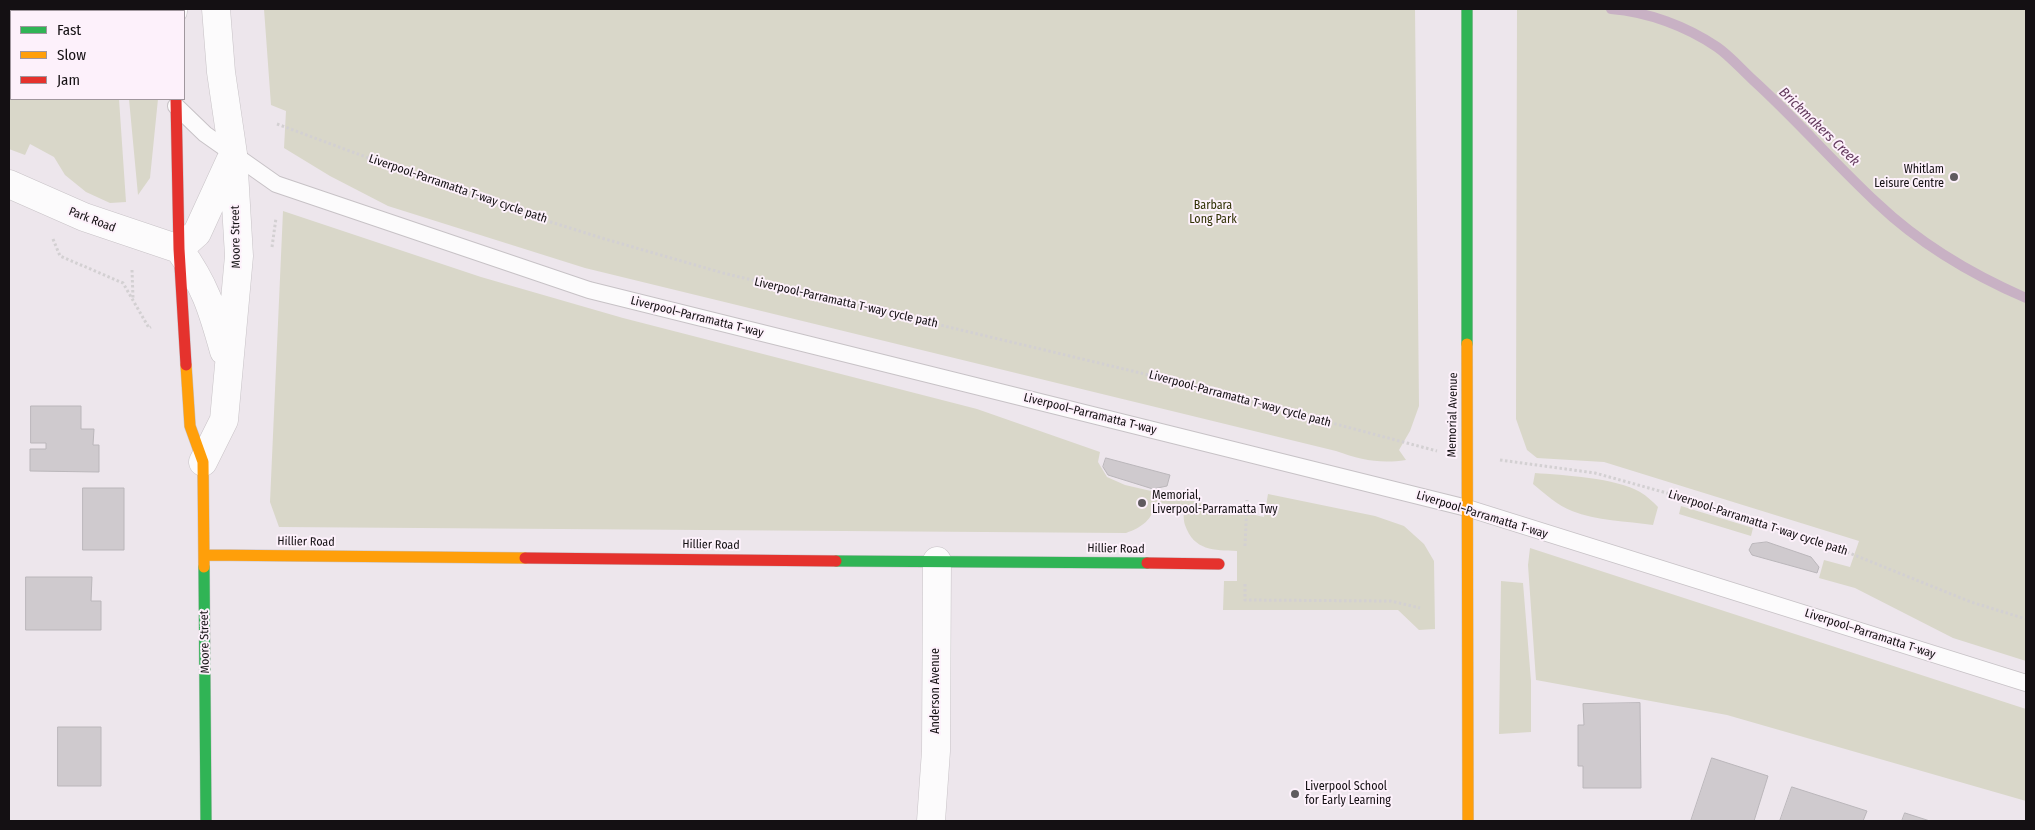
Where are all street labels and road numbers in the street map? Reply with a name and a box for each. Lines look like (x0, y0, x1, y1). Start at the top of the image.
street label: Liverpool-Parramatta T-way cycle path (367, 152, 549, 226)
street label: Park Road (67, 204, 117, 236)
street label: Moore Street (228, 205, 244, 269)
street label: Liverpool-Parramatta T-way cycle path (753, 275, 939, 331)
street label: Liverpool–Parramatta T-way (629, 293, 765, 341)
street label: Liverpool-Parramatta T-way cycle path (1147, 368, 1333, 430)
street label: Memorial Avenue (1445, 372, 1461, 458)
street label: Liverpool–Parramatta T-way (1022, 390, 1158, 438)
street label: Liverpool-Parramatta T-way cycle path (1666, 487, 1850, 559)
street label: Liverpool–Parramatta T-way (1415, 488, 1549, 542)
street label: Hillier Road (277, 534, 335, 550)
street label: Hillier Road (682, 537, 740, 553)
street label: Hillier Road (1087, 541, 1145, 557)
street label: Liverpool–Parramatta T-way (1803, 606, 1937, 662)
street label: Moore Street (197, 610, 213, 674)
street label: Anderson Avenue (929, 648, 943, 734)

